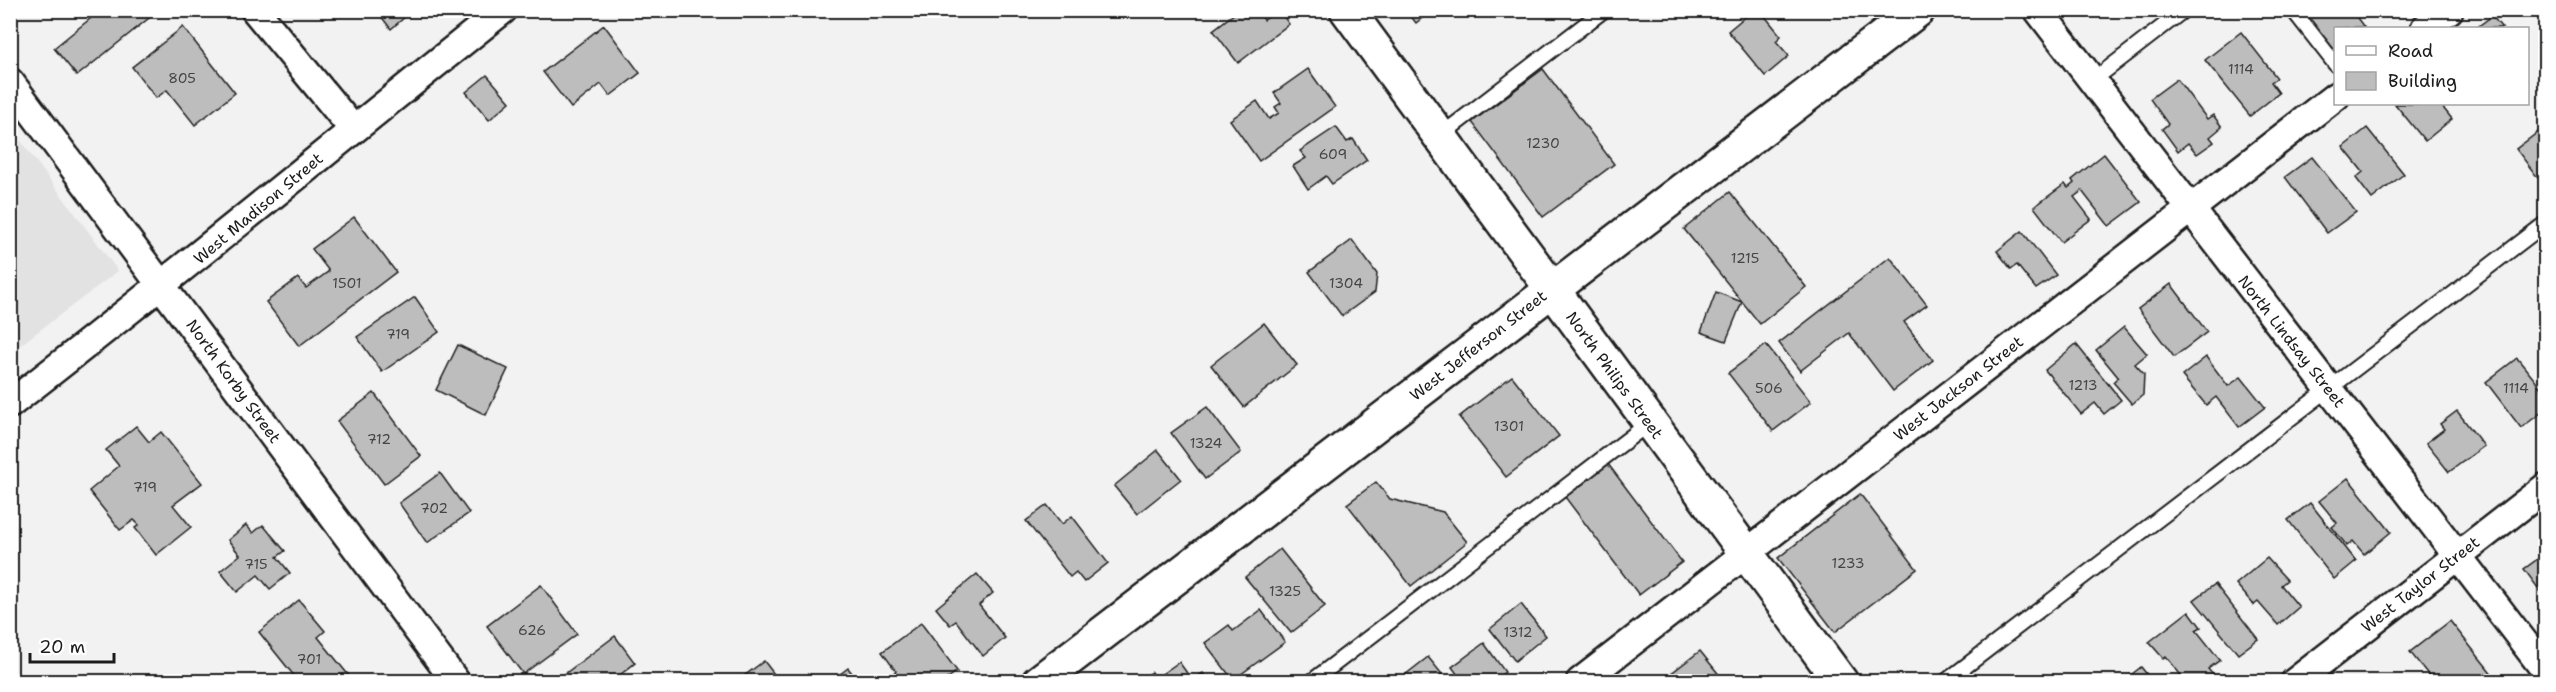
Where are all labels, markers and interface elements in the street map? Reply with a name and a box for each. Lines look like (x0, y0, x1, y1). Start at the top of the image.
legend (2334, 27, 2529, 105)
text: Road (2388, 39, 2433, 63)
house number: 1114 (2228, 60, 2254, 78)
house number: 805 (168, 69, 196, 87)
text: Building (2388, 69, 2457, 93)
house number: 1230 (1526, 134, 1560, 152)
house number: 609 (1319, 145, 1347, 163)
street label: West Madison Street (189, 148, 327, 269)
house number: 1215 (1731, 249, 1759, 267)
street label: North Lindsay Street (2233, 271, 2350, 412)
house number: 1501 (332, 274, 362, 292)
house number: 1304 (1329, 274, 1363, 292)
street label: West Jefferson Street (1405, 285, 1551, 406)
street label: North Philips Street (1561, 307, 1668, 443)
street label: North Korby Street (182, 315, 286, 447)
house number: 719 (386, 325, 410, 343)
street label: West Jackson Street (1889, 331, 2028, 446)
house number: 1213 (2068, 376, 2098, 394)
house number: 506 (1755, 379, 1783, 397)
house number: 1114 (2503, 379, 2529, 397)
house number: 1301 (1494, 417, 1524, 435)
house number: 712 (367, 430, 391, 448)
house number: 1324 (1190, 434, 1223, 452)
house number: 719 (133, 478, 157, 496)
house number: 702 (420, 499, 448, 517)
street label: West Taylor Street (2357, 532, 2484, 637)
house number: 1233 (1832, 554, 1864, 572)
house number: 715 (244, 555, 268, 573)
house number: 1325 (1269, 582, 1301, 600)
house number: 626 (518, 621, 546, 639)
house number: 1312 (1503, 623, 1533, 641)
scale bar (30, 626, 114, 664)
text: 20 m (39, 635, 85, 659)
house number: 701 (297, 650, 321, 668)

